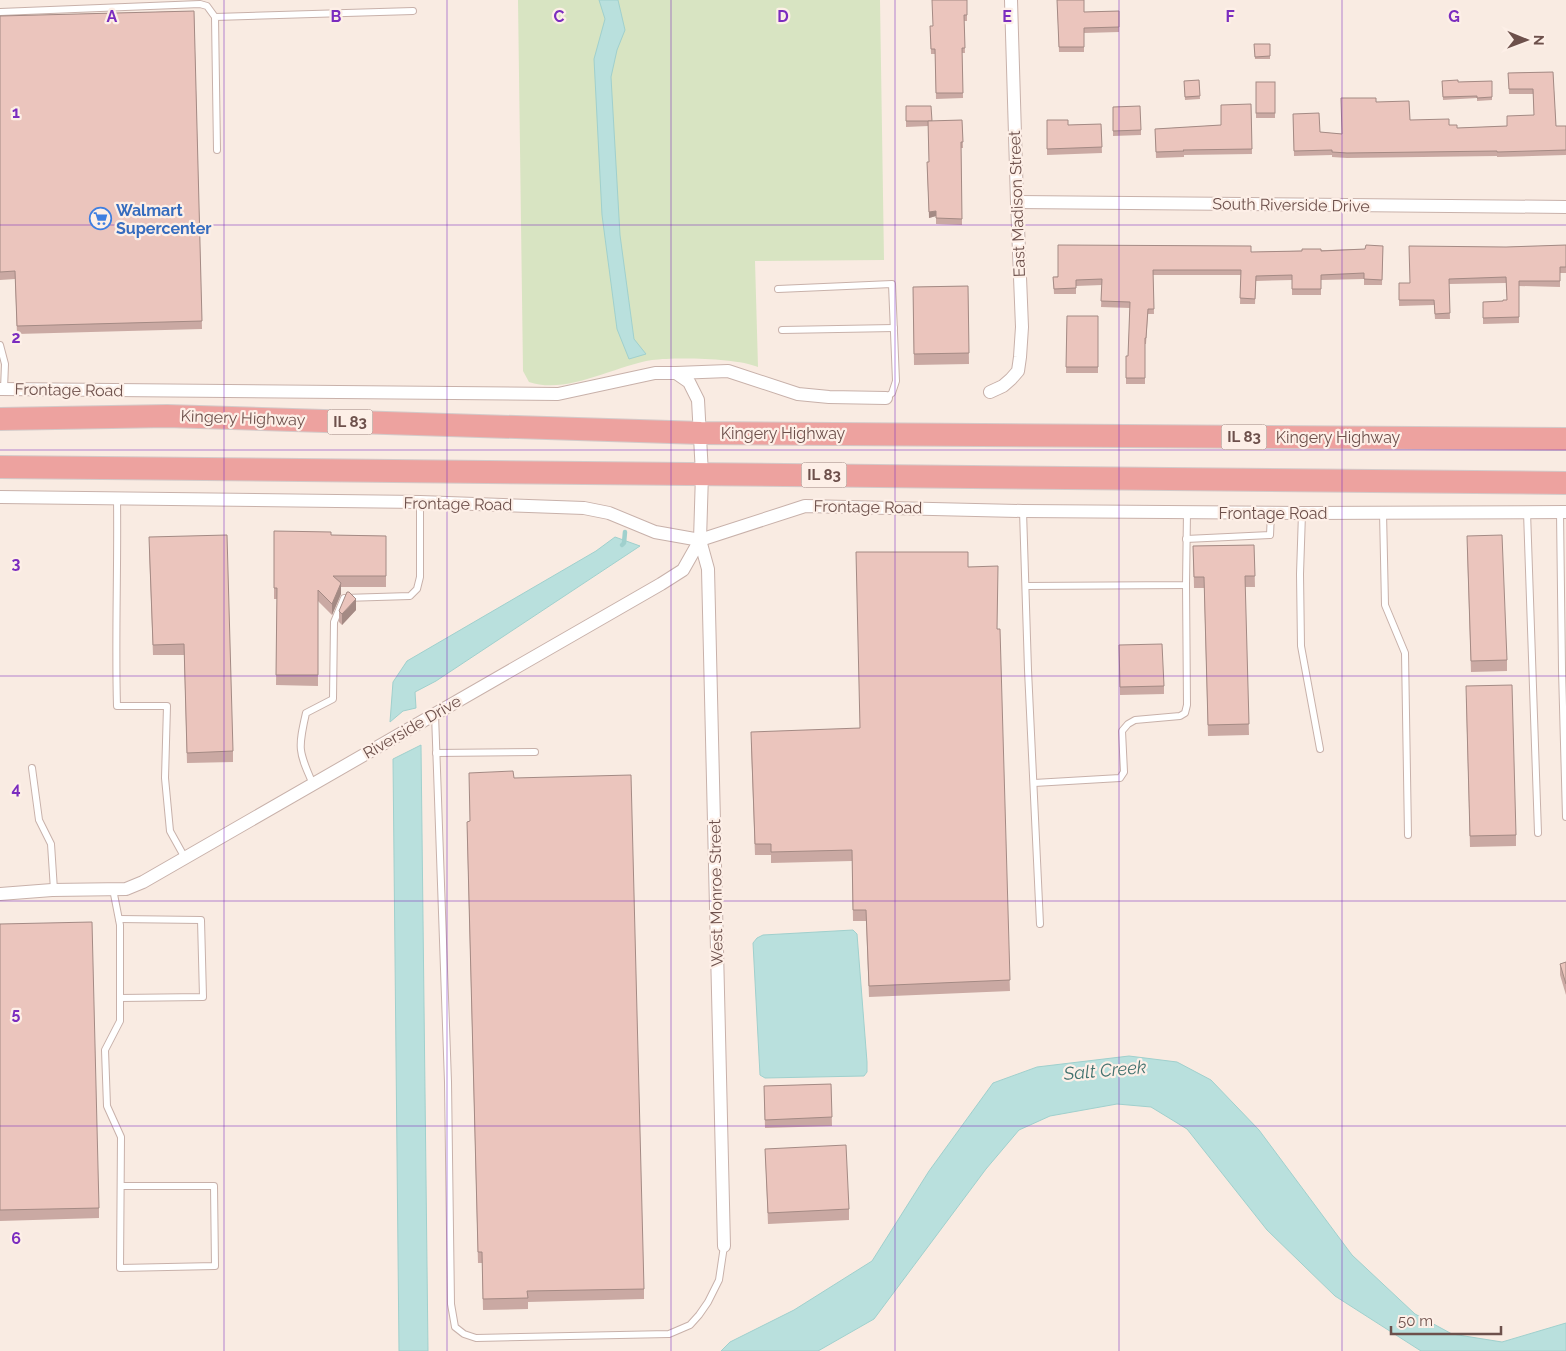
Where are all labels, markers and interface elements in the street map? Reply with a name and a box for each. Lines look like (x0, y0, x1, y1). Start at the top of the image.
text: A (107, 7, 118, 26)
text: B (331, 7, 342, 26)
text: C (554, 7, 565, 26)
text: D (777, 7, 789, 26)
text: E (1002, 7, 1012, 26)
text: F (1225, 7, 1235, 26)
text: G (1448, 7, 1460, 26)
north arrow (1501, 15, 1551, 65)
text: N (1531, 35, 1547, 46)
text: 1 (12, 103, 20, 122)
street label: East Madison Street (1005, 130, 1029, 278)
street label: South Riverside Drive (1212, 194, 1370, 216)
place label: Walmart Supercenter (116, 201, 211, 238)
supermarket icon: Walmart Supercenter (88, 207, 112, 231)
text: 2 (11, 328, 21, 347)
street label: Frontage Road (14, 380, 124, 400)
street label: Kingery Highway (180, 406, 306, 430)
road number: IL 83 (328, 410, 372, 434)
street label: Kingery Highway (721, 424, 846, 443)
road number: IL 83 (1222, 424, 1266, 450)
street label: Kingery Highway (1276, 428, 1401, 447)
road number: IL 83 (802, 462, 846, 488)
street label: Frontage Road (403, 494, 513, 514)
street label: Frontage Road (813, 497, 923, 517)
street label: Frontage Road (1219, 504, 1327, 523)
text: 3 (12, 554, 21, 573)
street label: Riverside Drive (360, 691, 464, 763)
text: 4 (11, 779, 21, 798)
street label: West Monroe Street (705, 818, 727, 967)
text: 5 (12, 1004, 21, 1023)
water label: Salt Creek (1062, 1056, 1148, 1084)
text: 6 (11, 1229, 21, 1248)
scale bar (1391, 1304, 1501, 1336)
text: 50 m (1398, 1312, 1433, 1330)

